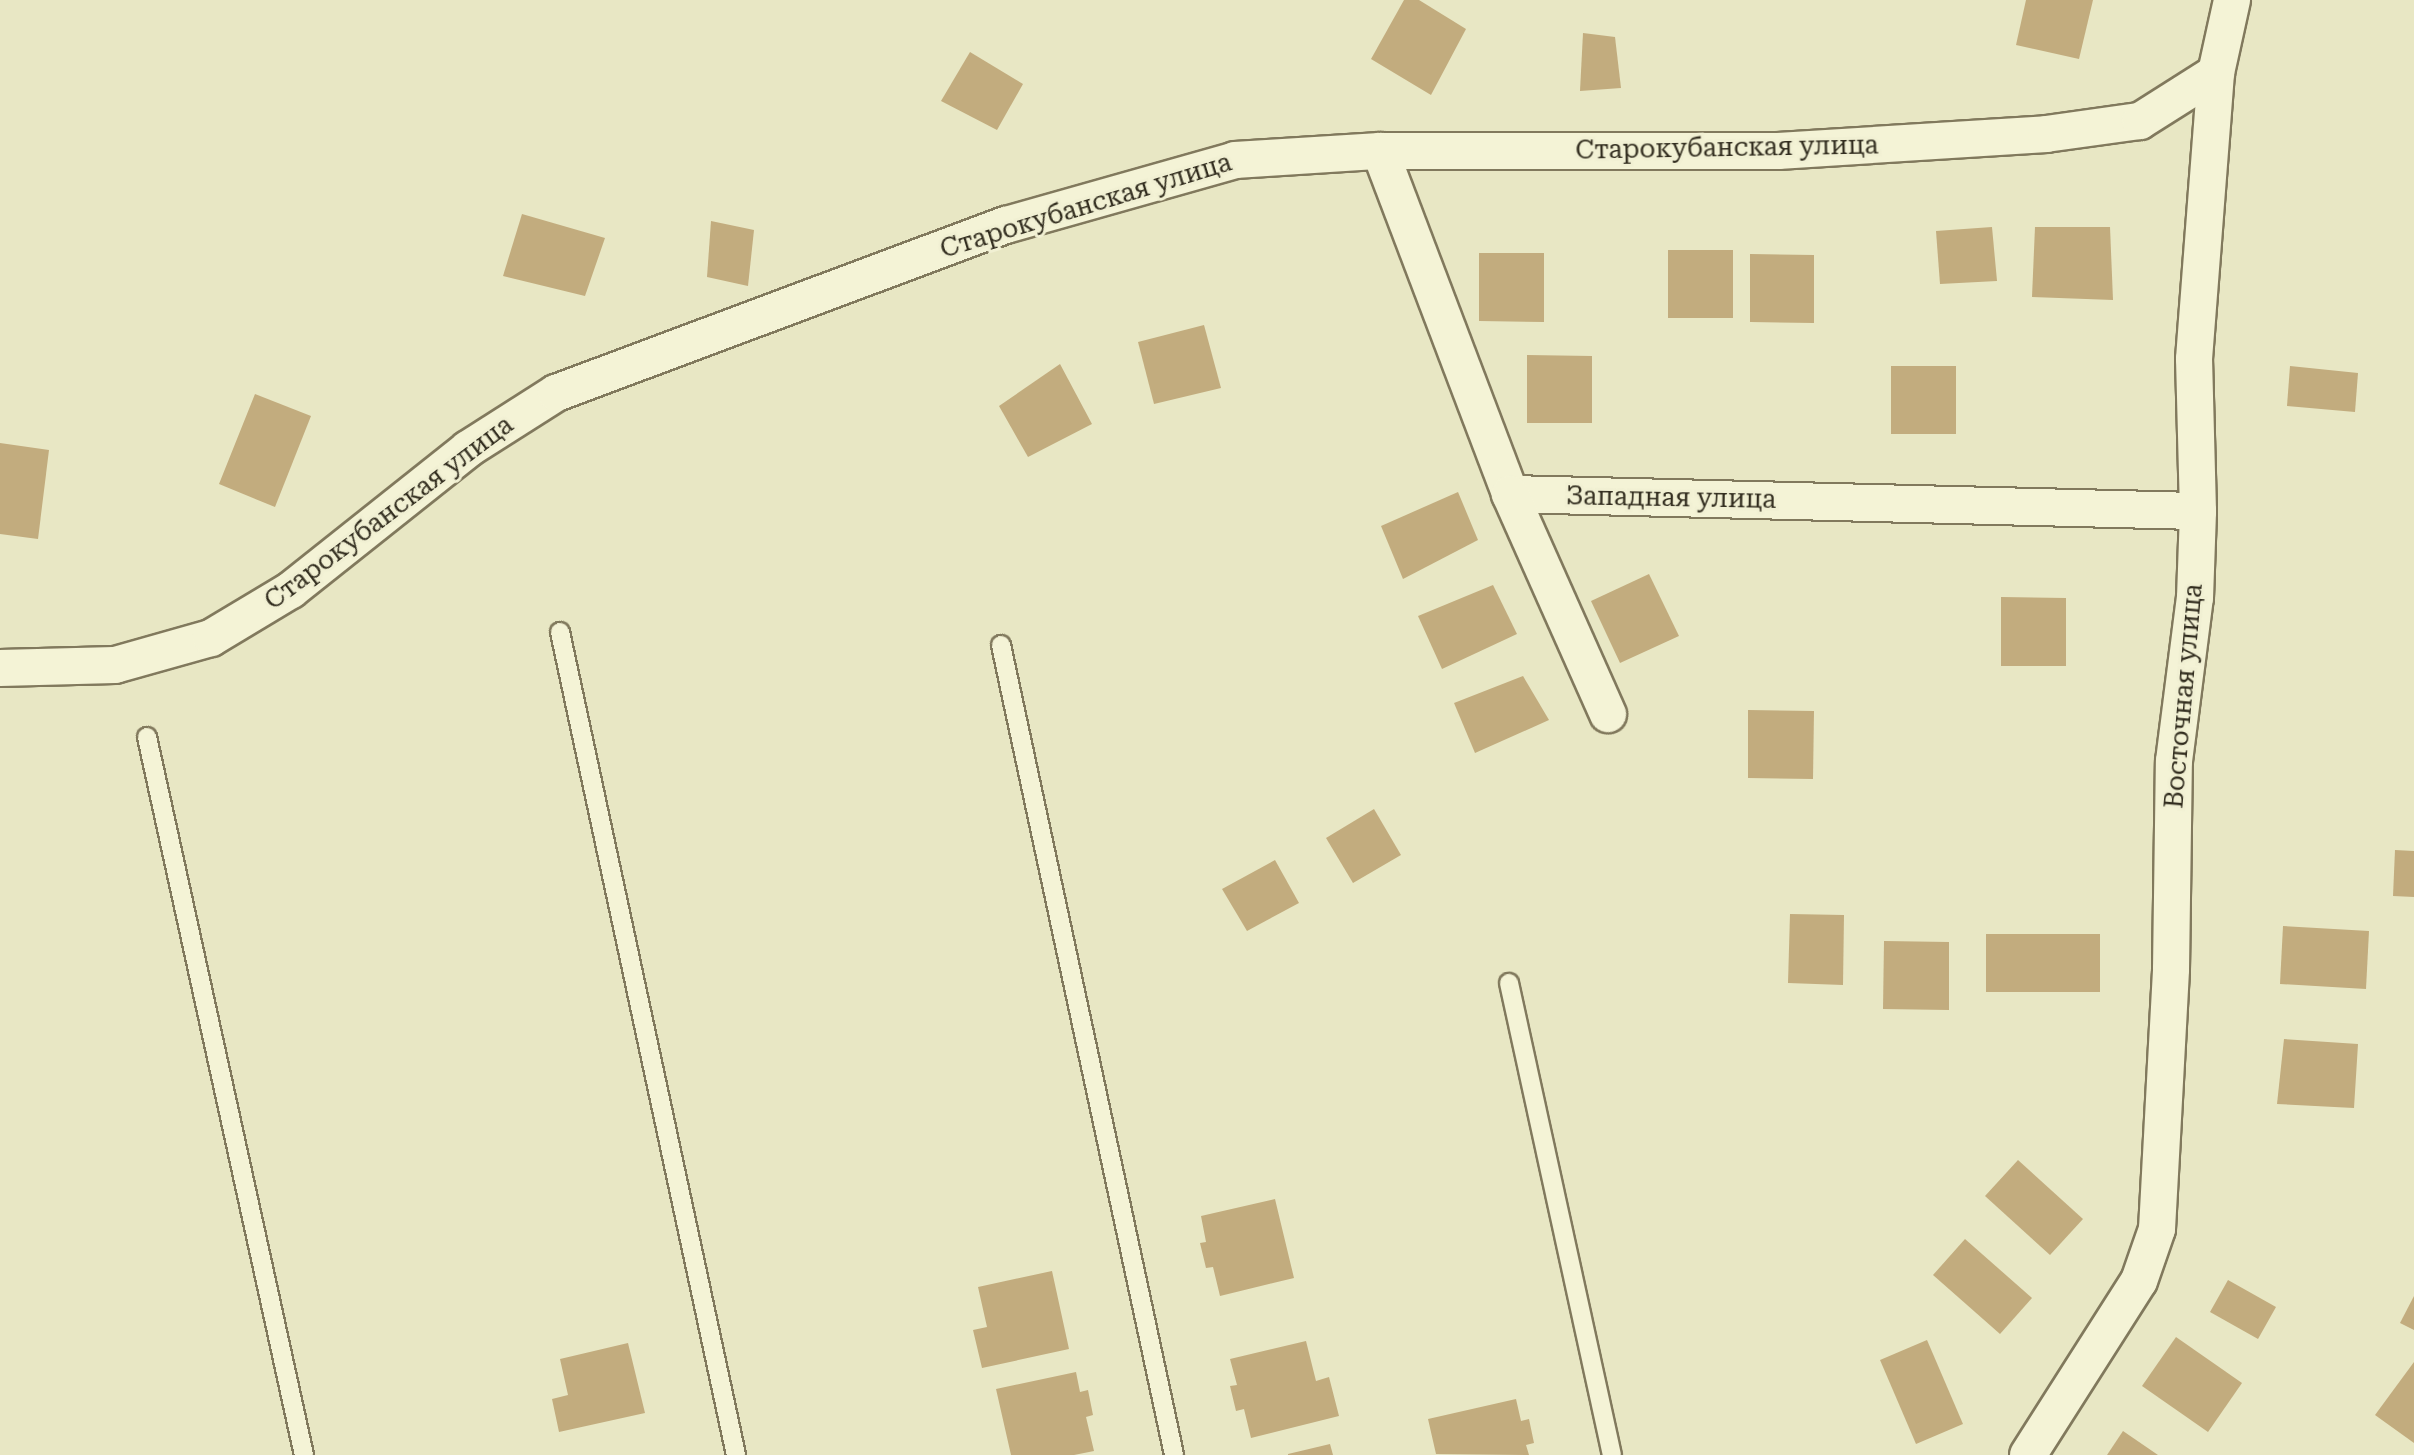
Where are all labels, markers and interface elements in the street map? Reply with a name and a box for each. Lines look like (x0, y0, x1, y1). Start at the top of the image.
street label: Старокубанская улица (1575, 130, 1879, 166)
street label: Старокубанская улица (937, 147, 1235, 265)
street label: Старокубанская улица (259, 409, 519, 617)
street label: Западная улица (1566, 481, 1776, 515)
street label: Восточная улица (2159, 582, 2209, 810)

